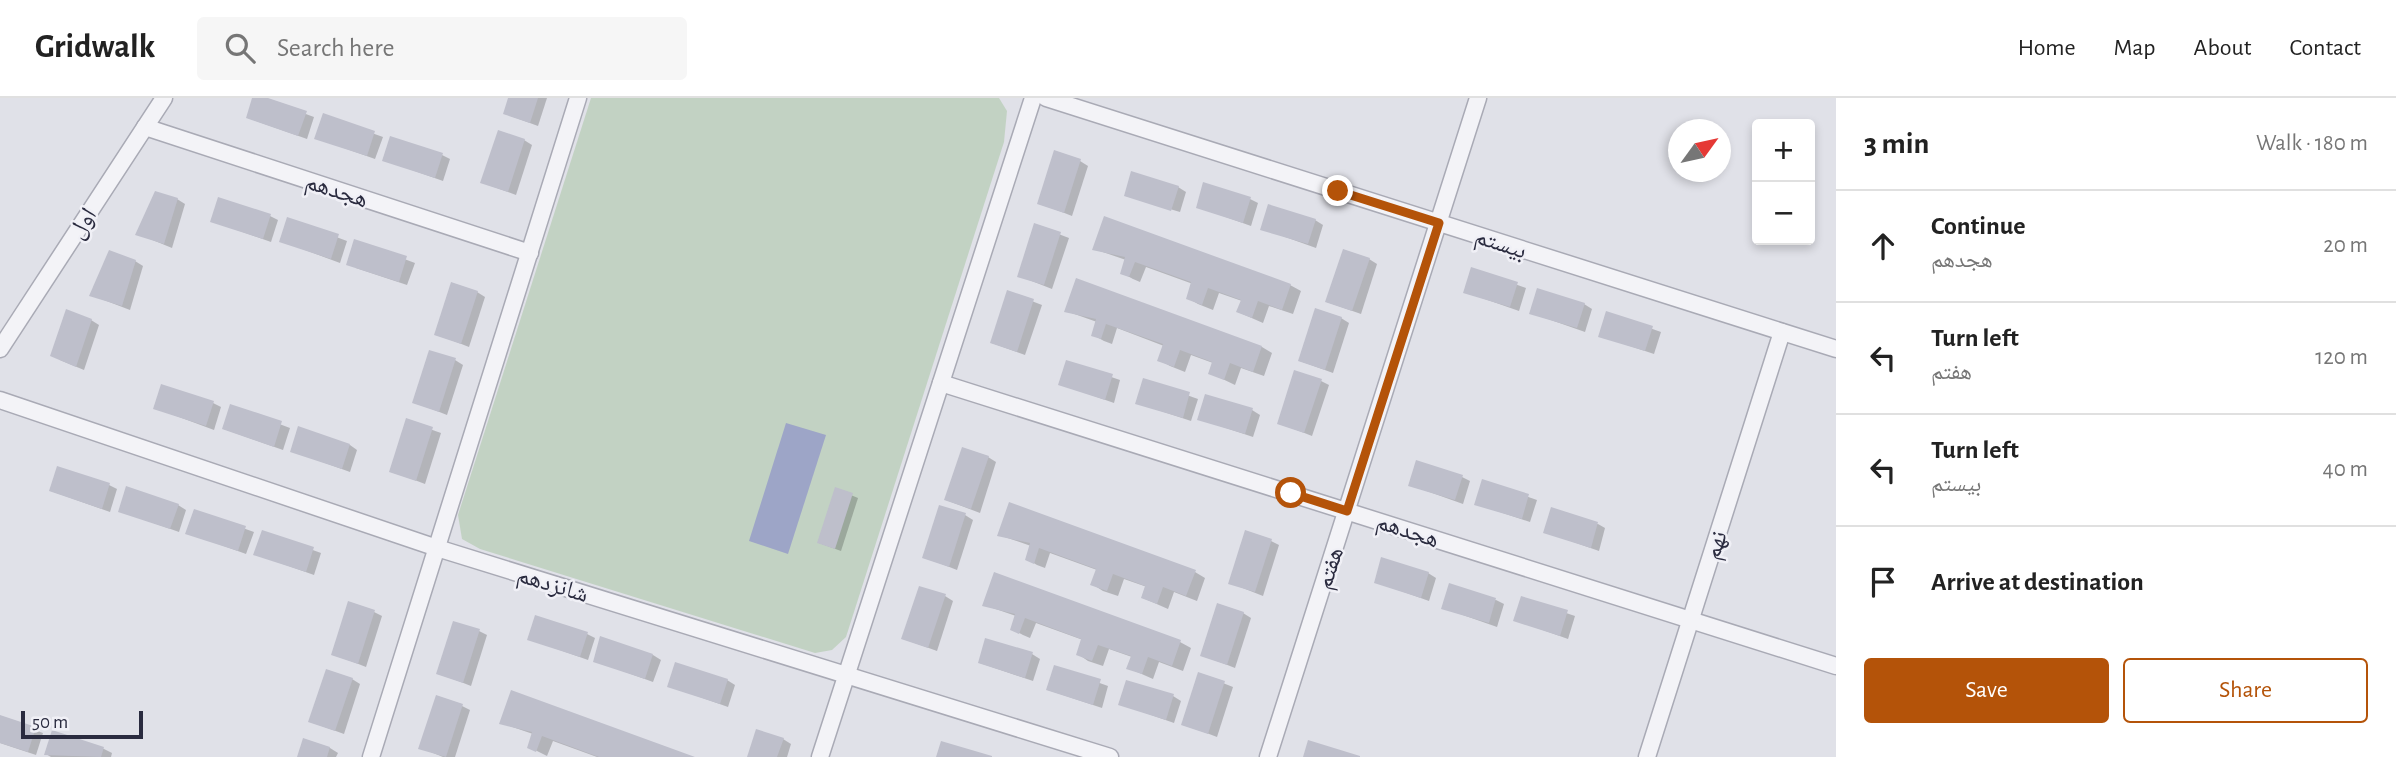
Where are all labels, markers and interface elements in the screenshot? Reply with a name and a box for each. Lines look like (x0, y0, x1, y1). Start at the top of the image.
search box (197, 17, 687, 80)
icon: search (221, 29, 259, 67)
text: Gridwalk (35, 31, 155, 64)
text: Search here (277, 35, 395, 61)
text: Home (2018, 36, 2076, 60)
text: Map (2114, 36, 2156, 60)
text: About (2194, 36, 2251, 60)
text: Contact (2289, 36, 2361, 60)
north arrow (1668, 119, 1731, 182)
map controls (1752, 119, 1815, 245)
button: + (1752, 119, 1815, 182)
text: 3 min (1864, 129, 1929, 159)
text: Walk · 180 m (2256, 132, 2368, 155)
street label: هجدهم (301, 170, 371, 215)
route end (1322, 175, 1353, 206)
button: − (1752, 182, 1815, 245)
street label: اول (64, 204, 102, 244)
text: Continue (1931, 213, 2026, 239)
street label: بیستم (1471, 224, 1529, 266)
icon: ahead (1864, 227, 1902, 265)
text: 20 m (2323, 234, 2368, 257)
text: هجدهم (1931, 249, 1993, 272)
text: Turn left (1931, 325, 2019, 351)
icon: left (1864, 339, 1902, 377)
text: 120 m (2315, 346, 2368, 369)
text: هفتم (1931, 361, 1972, 384)
text: Turn left (1931, 437, 2019, 463)
icon: left (1864, 451, 1902, 489)
text: 40 m (2323, 458, 2368, 481)
text: بیستم (1931, 473, 1981, 496)
route start (1275, 477, 1306, 508)
street label: هجدهم (1372, 510, 1442, 555)
street label: نهم (1700, 528, 1735, 563)
street label: هفتم (1312, 544, 1351, 593)
street label: شانزدهم (513, 563, 591, 610)
icon: arrive (1864, 563, 1902, 601)
text: Arrive at destination (1931, 569, 2144, 595)
button: Save (1864, 658, 2109, 723)
button: Share (2123, 658, 2368, 723)
scale bar (21, 708, 144, 740)
text: 50 m (32, 713, 68, 732)

